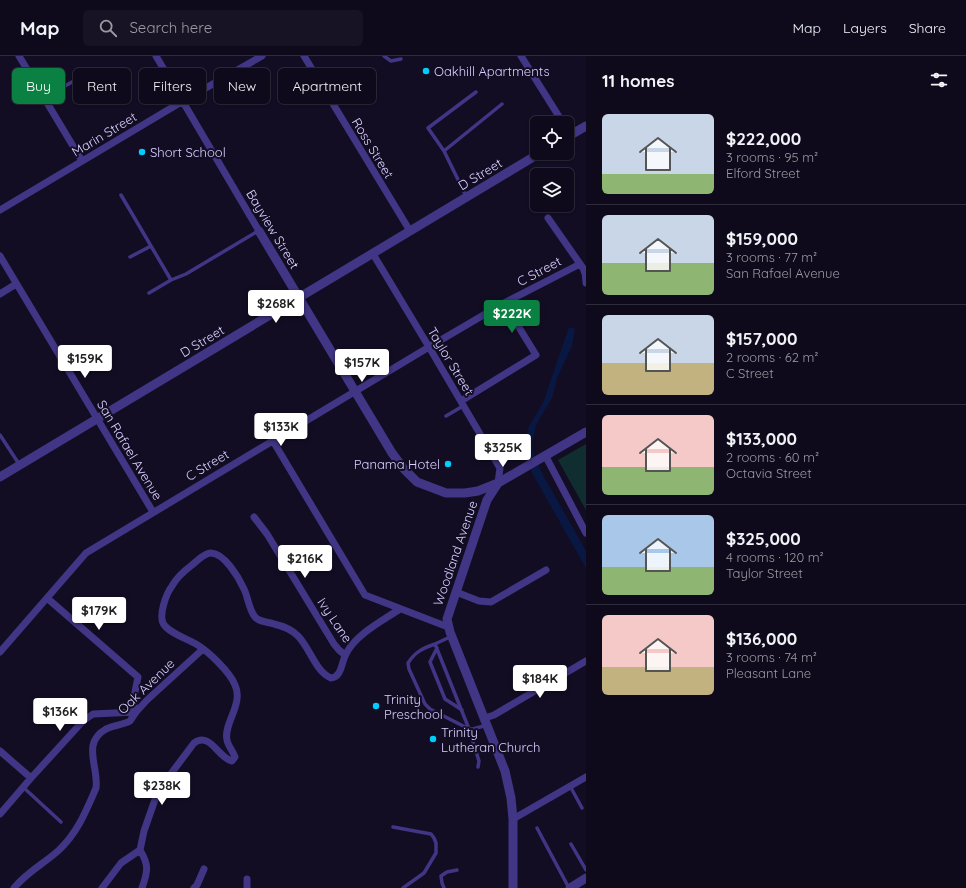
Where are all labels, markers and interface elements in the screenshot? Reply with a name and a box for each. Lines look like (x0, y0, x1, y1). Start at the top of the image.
search box (83, 10, 363, 46)
text: Map (20, 16, 59, 40)
icon: search (97, 17, 119, 39)
text: Search here (129, 18, 212, 37)
text: Map (792, 19, 821, 37)
text: Layers (843, 19, 887, 37)
text: Share (909, 19, 946, 37)
place label: Oakhill Apartments (434, 63, 549, 79)
marker: Oakhill Apartments (421, 66, 431, 76)
chip: Buy (12, 68, 65, 104)
chip: Rent (73, 68, 131, 104)
chip: Filters (139, 68, 206, 104)
chip: New (214, 68, 270, 104)
chip: Apartment (278, 68, 376, 104)
icon: filters (928, 69, 950, 91)
text: 11 homes (602, 70, 674, 91)
street label: Marin Street (69, 108, 139, 160)
street label: Ross Street (349, 115, 397, 181)
map controls (530, 116, 574, 212)
button: locate (530, 116, 574, 160)
text: $222,000 (726, 128, 801, 149)
icon: home (634, 130, 682, 178)
place label: Short School (150, 144, 226, 160)
marker: Short School (137, 147, 147, 157)
text: 3 rooms · 95 m² (726, 149, 818, 165)
street label: D Street (455, 155, 505, 193)
text: Elford Street (726, 165, 800, 181)
button: layers (530, 168, 574, 212)
street label: Bayview Street (243, 186, 303, 272)
text: $159,000 (726, 228, 798, 249)
icon: home (634, 231, 682, 279)
text: 3 rooms · 77 m² (726, 249, 817, 265)
street label: C Street (514, 253, 564, 289)
text: San Rafael Avenue (726, 265, 840, 281)
pin: $268K (248, 290, 304, 324)
text: $268K (257, 295, 295, 311)
pin: $222K (484, 300, 540, 334)
text: $222K (493, 305, 531, 321)
street label: D Street (177, 322, 227, 360)
street label: Taylor Street (424, 324, 478, 398)
text: $157,000 (726, 328, 797, 349)
icon: home (634, 331, 682, 379)
pin: $159K (57, 345, 113, 379)
pin: $157K (334, 349, 390, 383)
text: 2 rooms · 62 m² (726, 349, 818, 365)
text: $159K (67, 350, 103, 366)
text: $157K (344, 354, 380, 370)
text: C Street (726, 365, 774, 381)
street label: San Rafael Avenue (94, 397, 166, 503)
pin: $133K (253, 413, 309, 447)
text: $133K (263, 418, 299, 434)
text: $133,000 (726, 428, 797, 449)
icon: home (634, 431, 682, 479)
pin: $325K (475, 434, 531, 468)
text: $325K (484, 439, 522, 455)
street label: C Street (182, 446, 232, 484)
text: 2 rooms · 60 m² (726, 449, 819, 465)
place label: Panama Hotel (354, 456, 440, 472)
marker: Panama Hotel (443, 459, 453, 469)
text: Octavia Street (726, 465, 812, 481)
street label: Woodland Avenue (429, 498, 481, 608)
text: $325,000 (726, 528, 801, 549)
icon: home (634, 531, 682, 579)
pin: $216K (277, 545, 333, 579)
text: 4 rooms · 120 m² (726, 549, 824, 565)
text: $216K (287, 550, 323, 566)
text: Taylor Street (726, 565, 803, 581)
street label: Ivy Lane (314, 595, 356, 645)
pin: $179K (71, 597, 127, 631)
text: $179K (81, 602, 117, 618)
text: $136,000 (726, 628, 797, 649)
icon: home (634, 631, 682, 679)
text: 3 rooms · 74 m² (726, 649, 817, 665)
street label: Oak Avenue (114, 655, 178, 717)
pin: $184K (512, 665, 568, 699)
text: Pleasant Lane (726, 665, 811, 681)
text: $184K (522, 670, 558, 686)
place label: Trinity Preschool (384, 691, 443, 722)
pin: $136K (32, 698, 88, 732)
marker: Trinity Preschool (371, 701, 381, 711)
text: $136K (42, 703, 78, 719)
place label: Trinity Lutheran Church (441, 724, 540, 755)
marker: Trinity Lutheran Church (428, 734, 438, 744)
pin: $238K (134, 772, 190, 806)
text: $238K (143, 777, 181, 793)

